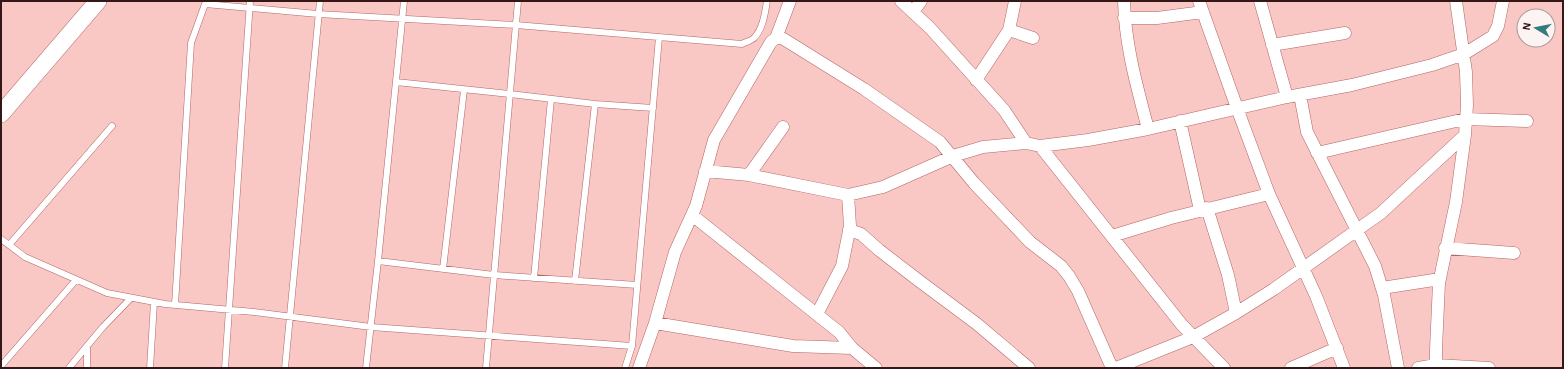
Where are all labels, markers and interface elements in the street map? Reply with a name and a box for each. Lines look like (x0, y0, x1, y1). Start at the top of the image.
north arrow (1516, 8, 1556, 48)
text: N (1521, 22, 1533, 31)

